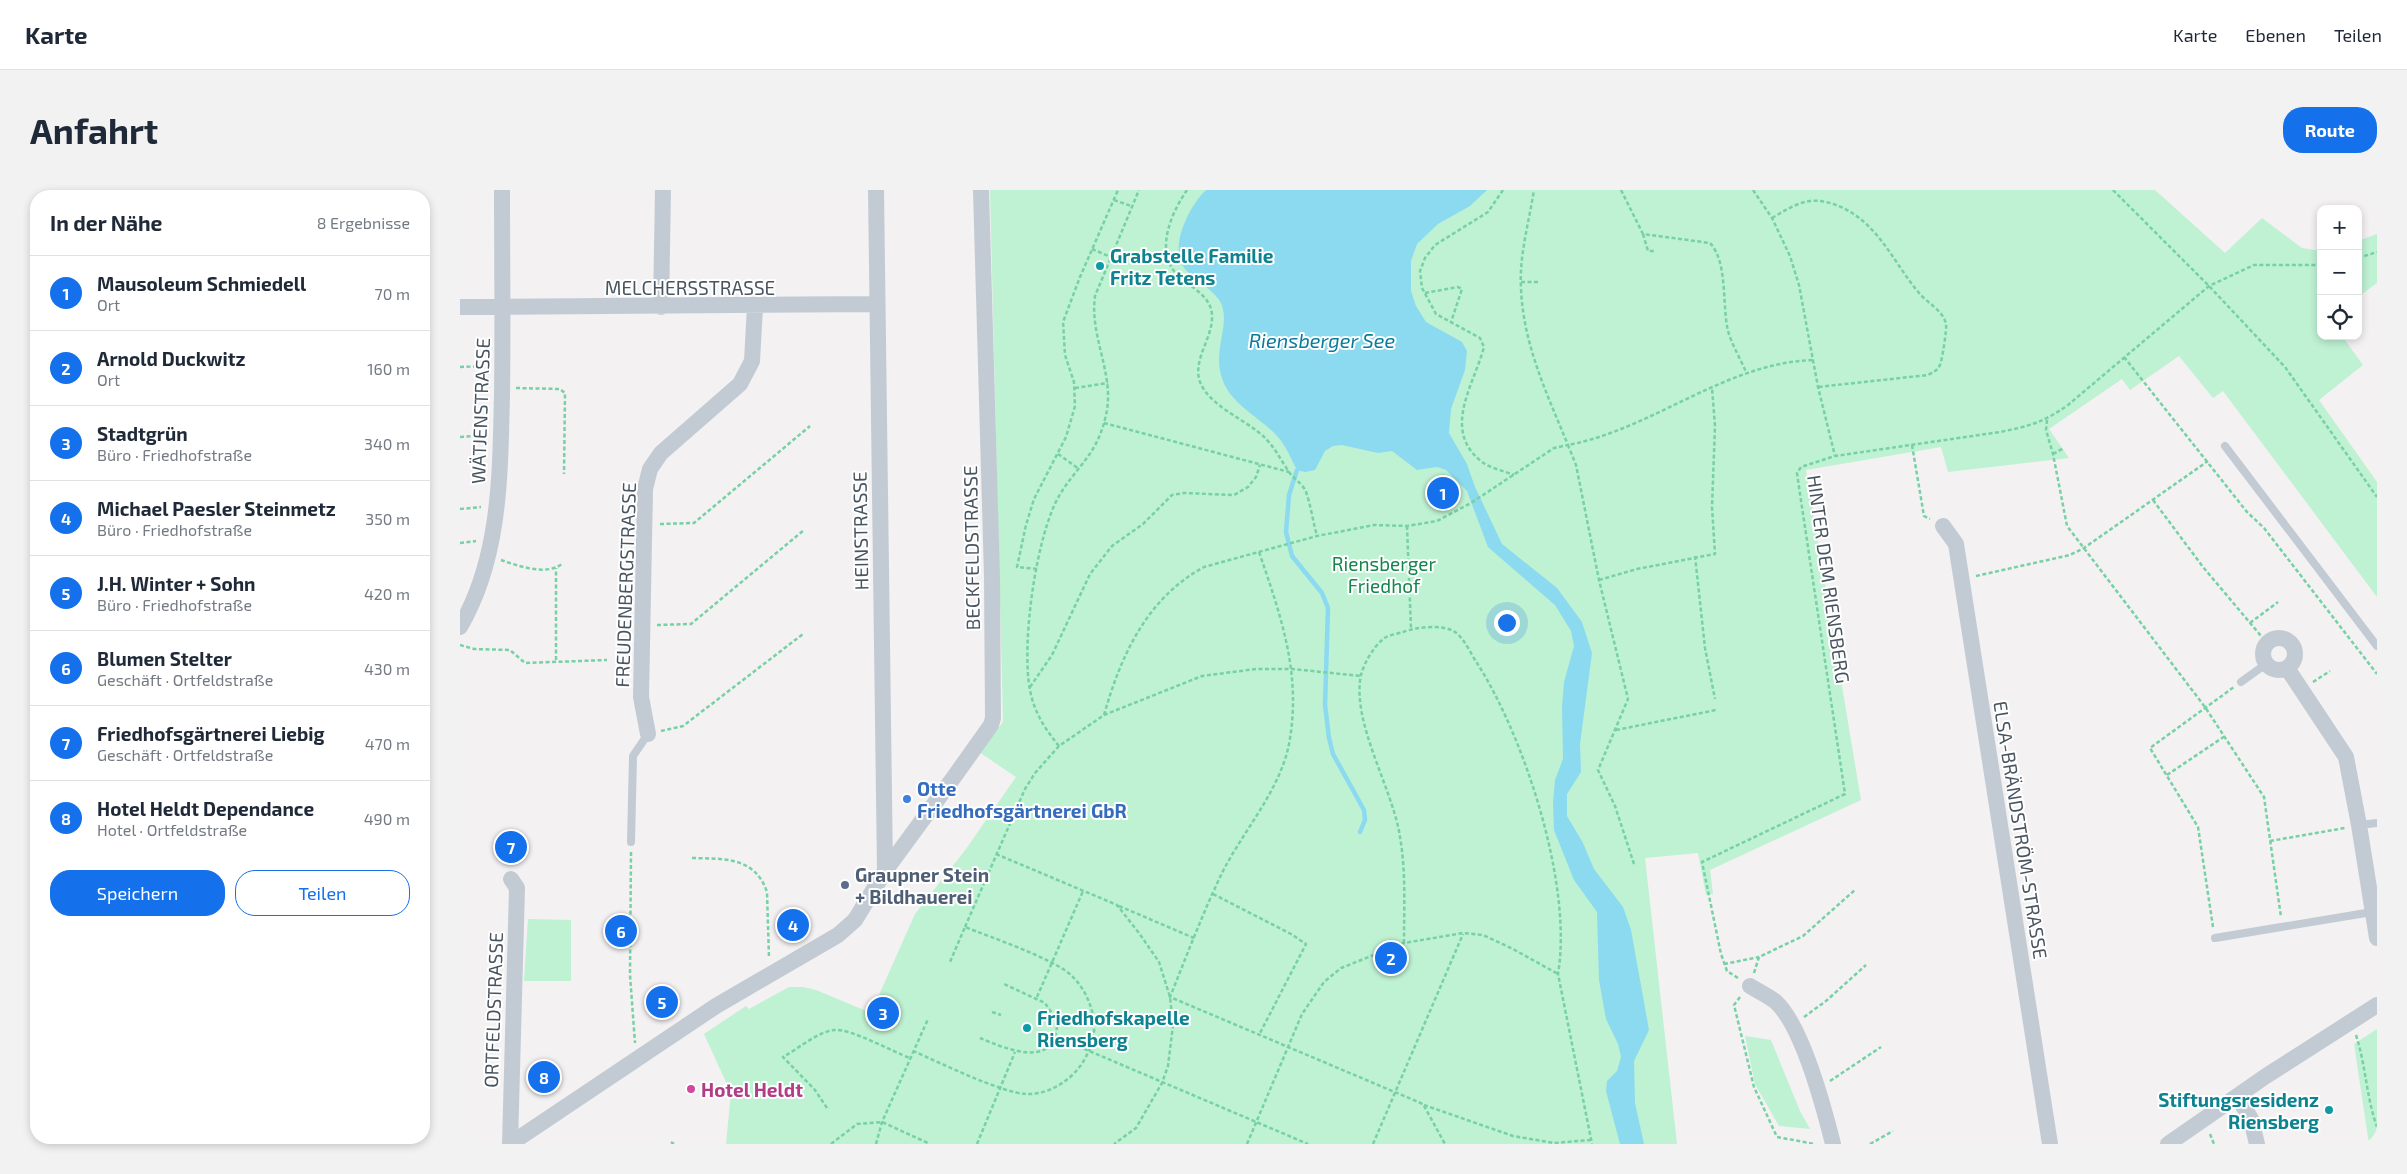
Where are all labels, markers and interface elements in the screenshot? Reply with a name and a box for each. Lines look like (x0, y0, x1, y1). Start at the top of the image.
text: Karte (25, 20, 88, 49)
text: Karte (2173, 24, 2217, 46)
text: Ebenen (2245, 24, 2306, 46)
text: Teilen (2334, 24, 2382, 46)
button: Route (2283, 107, 2377, 153)
text: Anfahrt (30, 109, 158, 151)
map controls (2317, 205, 2362, 340)
button: + (2317, 205, 2362, 250)
text: In der Nähe (50, 210, 162, 235)
text: 8 Ergebnisse (317, 213, 410, 232)
place label: Grabstelle Familie Fritz Tetens (1110, 244, 1274, 289)
button: − (2317, 250, 2362, 295)
marker: Grabstelle Familie Fritz Tetens (1094, 260, 1106, 272)
text: Mausoleum Schmiedell (97, 272, 306, 295)
street label: MELCHERSSTRASSE (605, 276, 775, 299)
text: 1 (63, 284, 69, 303)
text: 70 m (375, 284, 410, 303)
text: Ort (97, 295, 120, 314)
button: locate (2317, 295, 2362, 340)
water label: Riensberger See (1249, 328, 1396, 352)
street label: WÄTJENSTRASSE (466, 337, 494, 485)
text: Arnold Duckwitz (97, 347, 246, 370)
text: 2 (61, 359, 71, 378)
text: 160 m (367, 359, 410, 378)
text: Ort (97, 370, 120, 389)
text: Stadtgrün (97, 422, 188, 445)
text: 3 (61, 434, 71, 453)
text: 340 m (364, 434, 410, 453)
text: Büro · Friedhofstraße (97, 445, 252, 464)
street label: BECKFELDSTRASSE (958, 465, 984, 631)
street label: HEINSTRASSE (847, 471, 873, 591)
street label: HINTER DEM RIENSBERG (1803, 473, 1855, 685)
pin: 1 (1427, 474, 1459, 512)
street label: FREUDENBERGSTRASSE (610, 482, 640, 688)
text: Michael Paesler Steinmetz (97, 497, 336, 520)
text: 4 (61, 509, 71, 528)
text: 350 m (365, 509, 410, 528)
text: Büro · Friedhofstraße (97, 520, 252, 539)
park label: Riensberger Friedhof (1332, 552, 1437, 597)
text: J.H. Winter + Sohn (97, 572, 256, 595)
text: 5 (62, 584, 70, 603)
text: 420 m (364, 584, 410, 603)
text: Büro · Friedhofstraße (97, 595, 252, 614)
your location (1494, 610, 1520, 636)
text: Blumen Stelter (97, 647, 232, 670)
text: 6 (61, 659, 71, 678)
text: 430 m (364, 659, 410, 678)
text: Geschäft · Ortfeldstraße (97, 670, 273, 689)
street label: ELSA-BRÄNDSTRÖM-STRASSE (1989, 699, 2053, 961)
text: Friedhofsgärtnerei Liebig (97, 722, 325, 745)
text: 7 (62, 734, 70, 753)
text: 470 m (365, 734, 410, 753)
text: Geschäft · Ortfeldstraße (97, 745, 273, 764)
place label: Otte Friedhofsgärtnerei GbR (917, 777, 1127, 822)
marker: Otte Friedhofsgärtnerei GbR (901, 793, 913, 805)
text: Hotel Heldt Dependance (97, 797, 314, 820)
text: 8 (61, 809, 71, 828)
text: 490 m (364, 809, 410, 828)
text: Hotel · Ortfeldstraße (97, 820, 247, 839)
pin: 7 (495, 828, 527, 866)
place label: Graupner Stein + Bildhauerei (855, 863, 989, 908)
button: Speichern (50, 870, 225, 916)
button: Teilen (235, 870, 410, 916)
marker: Graupner Stein + Bildhauerei (839, 879, 851, 891)
pin: 4 (777, 906, 809, 944)
pin: 6 (605, 912, 637, 950)
street label: ORTFELDSTRASSE (479, 932, 507, 1088)
pin: 2 (1375, 939, 1407, 977)
pin: 5 (646, 983, 678, 1021)
pin: 3 (867, 994, 899, 1032)
place label: Friedhofskapelle Riensberg (1037, 1006, 1190, 1051)
marker: Friedhofskapelle Riensberg (1021, 1022, 1033, 1034)
pin: 8 (528, 1058, 560, 1096)
place label: Hotel Heldt (701, 1078, 803, 1101)
marker: Hotel Heldt (685, 1083, 697, 1095)
place label: Stiftungsresidenz Riensberg (2158, 1088, 2319, 1133)
marker: Stiftungsresidenz Riensberg (2323, 1104, 2335, 1116)

